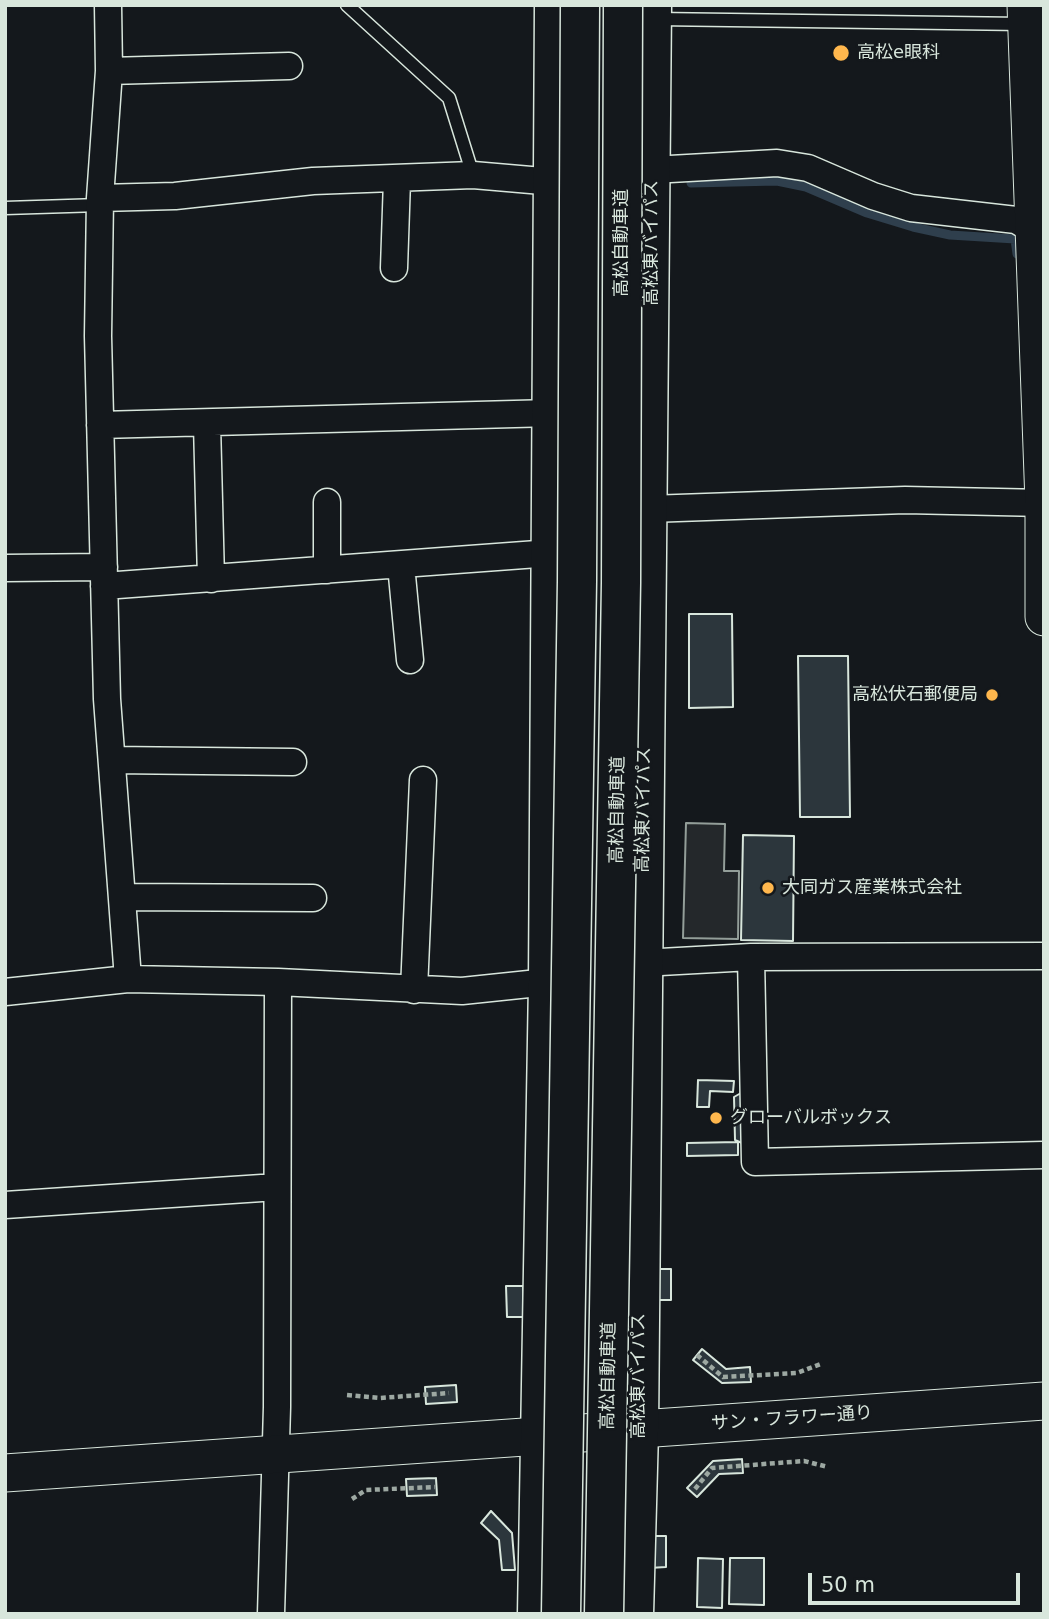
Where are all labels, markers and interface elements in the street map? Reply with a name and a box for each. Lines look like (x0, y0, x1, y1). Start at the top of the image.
place label: 高松e眼科 (857, 42, 940, 64)
marker: 高松e眼科 (831, 43, 851, 63)
street label: 高松東バイパス (641, 180, 663, 306)
street label: 高松自動車道 (611, 189, 633, 297)
place label: 高松伏石郵便局 (852, 684, 978, 706)
marker: 高松伏石郵便局 (984, 687, 1000, 703)
street label: 高松東バイパス (632, 747, 656, 873)
street label: 高松自動車道 (606, 756, 630, 864)
place label: 大同ガス産業株式会社 (782, 877, 962, 899)
marker: 大同ガス産業株式会社 (760, 880, 776, 896)
place label: グローバルボックス (730, 1107, 892, 1129)
marker: グローバルボックス (708, 1110, 724, 1126)
street label: 高松東バイパス (628, 1313, 650, 1439)
street label: 高松自動車道 (597, 1322, 621, 1430)
street label: サン・フラワー通り (710, 1403, 874, 1435)
scale bar (811, 1560, 1023, 1604)
text: 50 m (821, 1573, 875, 1597)

